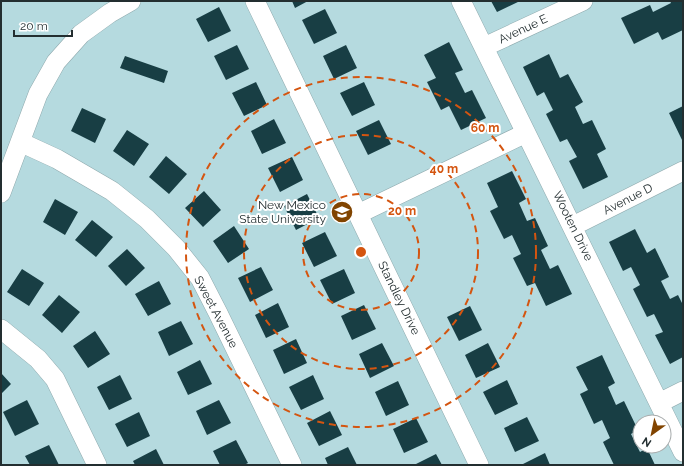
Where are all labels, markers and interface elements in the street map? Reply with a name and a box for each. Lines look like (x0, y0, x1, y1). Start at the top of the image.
scale bar (14, 12, 72, 38)
street label: Avenue E (496, 12, 550, 46)
text: 20 m (20, 19, 48, 33)
text: 60 m (471, 121, 499, 135)
text: 40 m (430, 162, 458, 176)
street label: Avenue D (601, 180, 655, 217)
street label: Wooten Drive (550, 189, 596, 263)
place label: New Mexico State University (239, 198, 326, 226)
school or university icon: New Mexico State University (329, 199, 355, 225)
text: 20 m (388, 204, 416, 218)
centre of rings (354, 245, 368, 259)
street label: Standley Drive (375, 259, 423, 337)
street label: Sweet Avenue (191, 274, 241, 350)
north arrow (632, 414, 672, 454)
text: N (640, 434, 654, 450)

